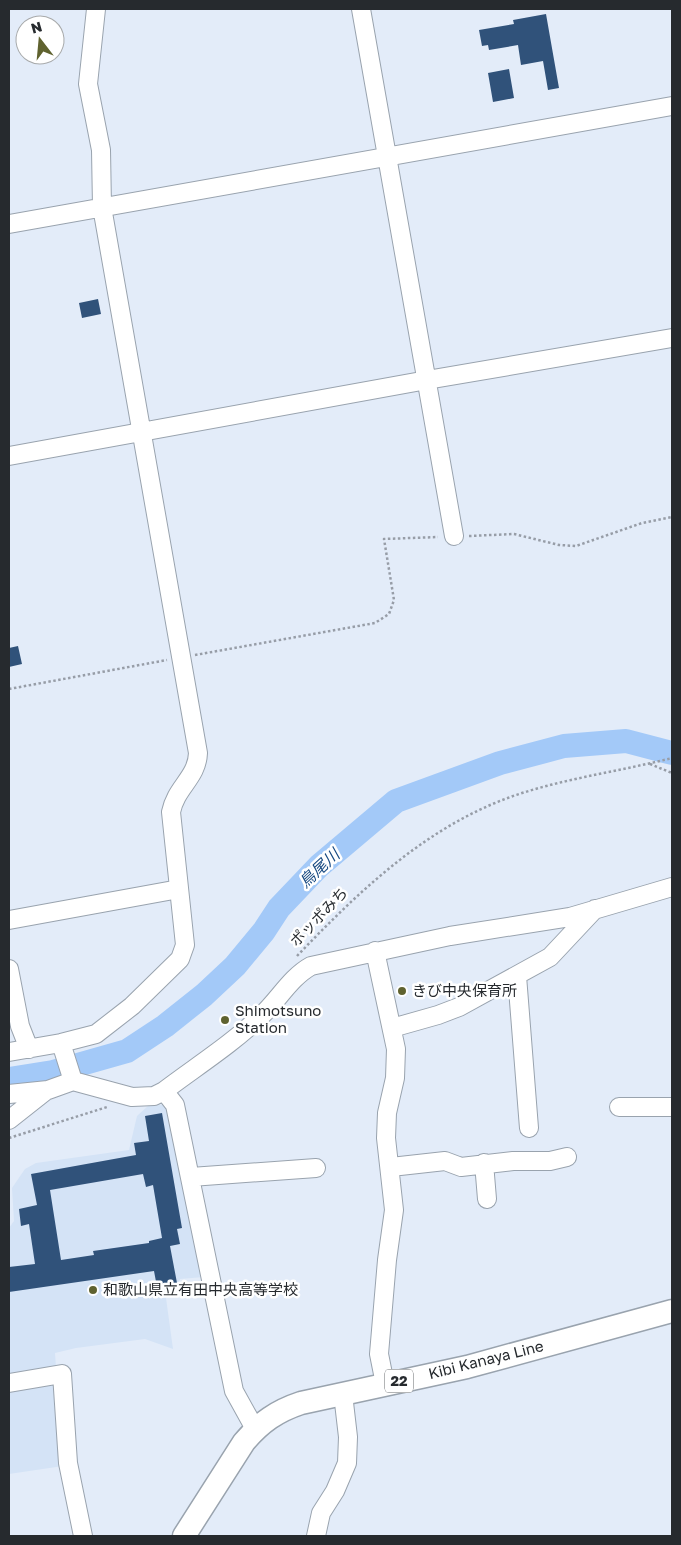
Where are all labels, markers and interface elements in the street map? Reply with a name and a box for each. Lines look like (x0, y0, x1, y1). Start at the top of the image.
north arrow (15, 15, 65, 65)
text: N (29, 17, 44, 37)
water label: 鳥尾川 (295, 843, 345, 892)
street label: ポッポみち (286, 883, 351, 950)
place label: きび中央保育所 (412, 981, 517, 999)
marker: きび中央保育所 (396, 985, 408, 997)
place label: Shimotsuno Station (235, 1001, 321, 1036)
marker: Shimotsuno Station (219, 1014, 231, 1026)
place label: 和歌山県立有田中央高等学校 (103, 1280, 298, 1298)
marker: 和歌山県立有田中央高等学校 (87, 1284, 99, 1296)
street label: Kibi Kanaya Line (426, 1336, 546, 1382)
road number: 22 (385, 1370, 413, 1392)

